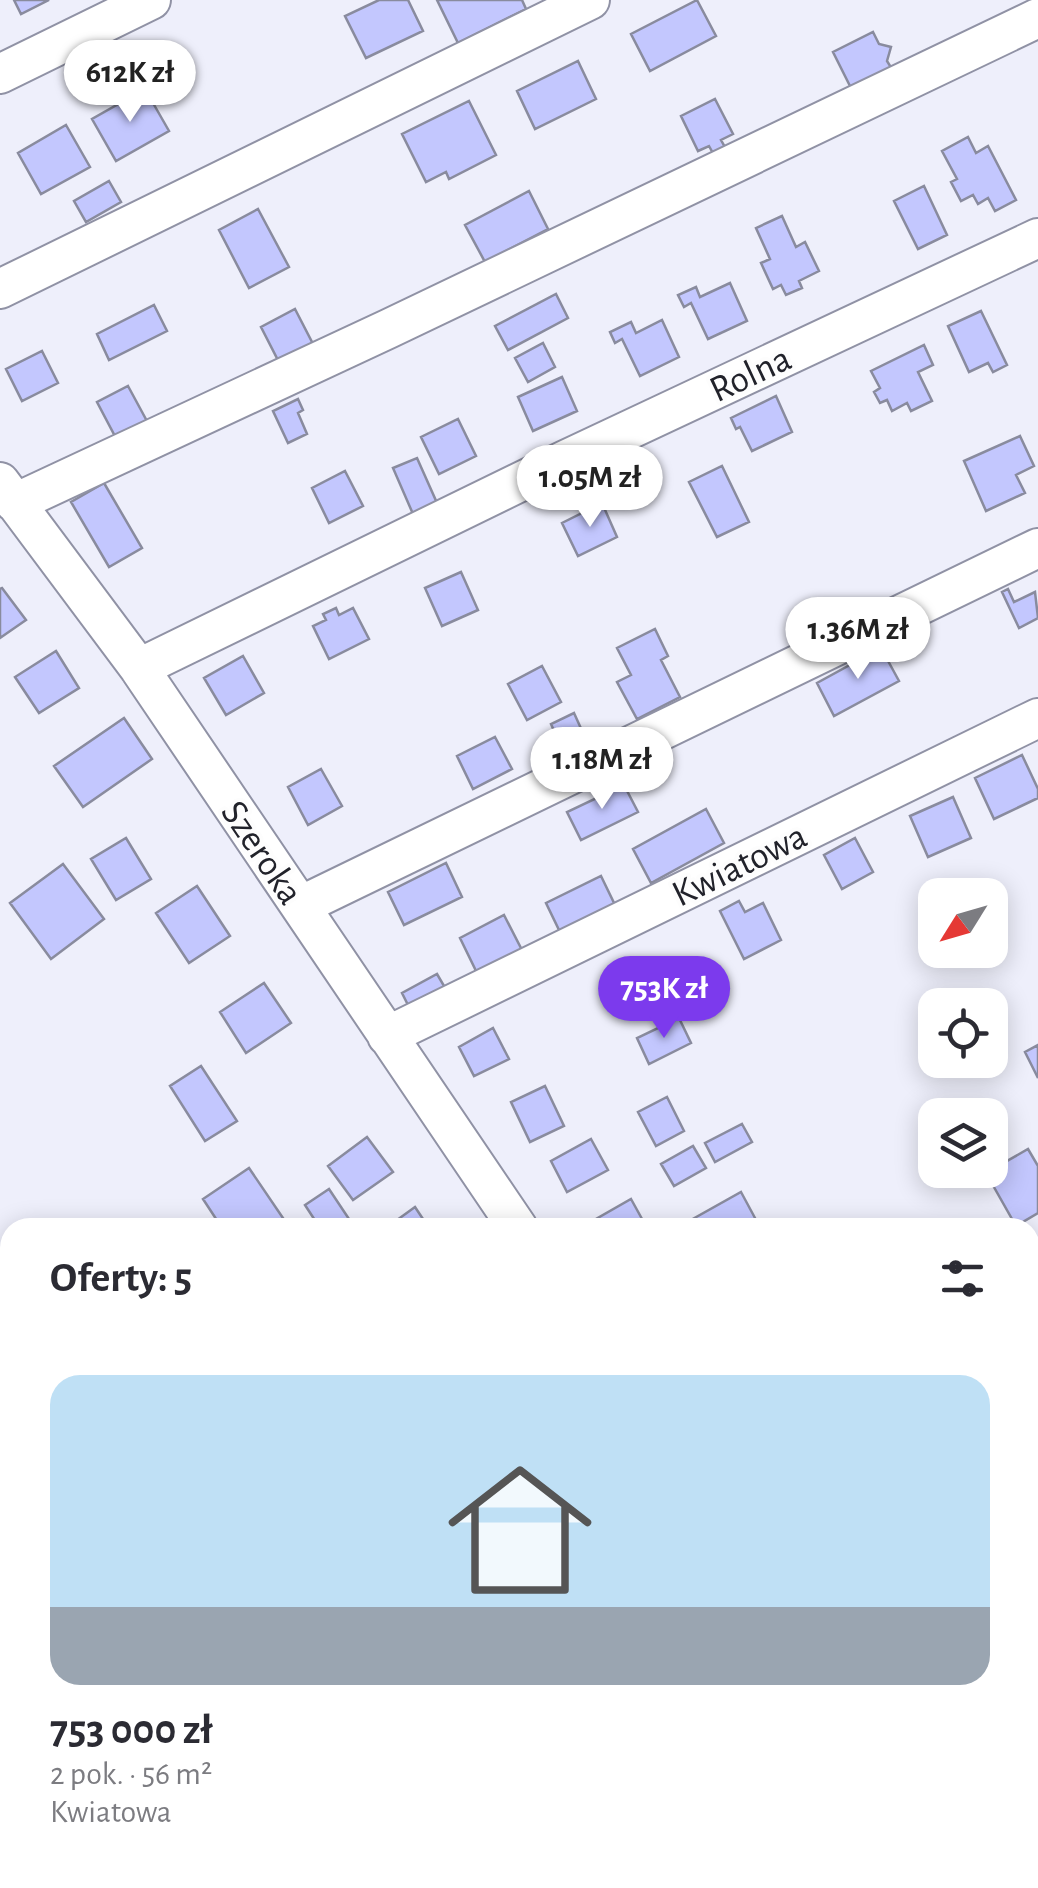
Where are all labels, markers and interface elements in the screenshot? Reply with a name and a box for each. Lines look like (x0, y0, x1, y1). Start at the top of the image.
pin: 612K zł (38, 40, 222, 125)
text: 612K zł (86, 56, 174, 88)
street label: Rolna (704, 340, 797, 410)
pin: 1.05M zł (487, 445, 693, 530)
text: 1.05M zł (539, 461, 641, 493)
pin: 1.36M zł (755, 597, 961, 682)
text: 1.36M zł (807, 613, 909, 645)
pin: 1.18M zł (499, 727, 705, 812)
text: 1.18M zł (552, 743, 652, 775)
street label: Szeroka (213, 795, 309, 912)
street label: Kwiatowa (667, 817, 813, 915)
north arrow (918, 878, 1008, 968)
map controls (918, 878, 1008, 1188)
pin: 753K zł (572, 956, 756, 1041)
text: 753K zł (620, 972, 708, 1004)
button: locate (918, 988, 1008, 1078)
button: layers (918, 1098, 1008, 1188)
icon: filters (935, 1251, 990, 1306)
text: Oferty: 5 (50, 1257, 192, 1299)
icon: home (430, 1440, 610, 1620)
text: 753 000 zł (50, 1709, 213, 1751)
text: 2 pok. · 56 m² (50, 1758, 212, 1790)
text: Kwiatowa (50, 1796, 172, 1828)

